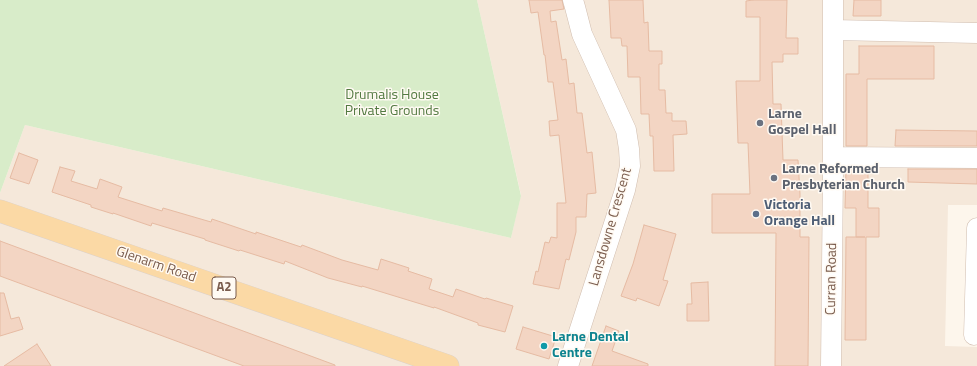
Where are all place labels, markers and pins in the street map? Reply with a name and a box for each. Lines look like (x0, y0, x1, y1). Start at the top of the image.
place label: Larne Gospel Hall (768, 107, 836, 140)
marker: Larne Gospel Hall (755, 118, 765, 128)
place label: Larne Reformed Presbyterian Church (782, 162, 905, 194)
marker: Larne Reformed Presbyterian Church (769, 173, 779, 183)
place label: Victoria Orange Hall (764, 198, 835, 230)
marker: Victoria Orange Hall (751, 209, 761, 219)
place label: Larne Dental Centre (552, 330, 629, 362)
marker: Larne Dental Centre (539, 341, 549, 351)

